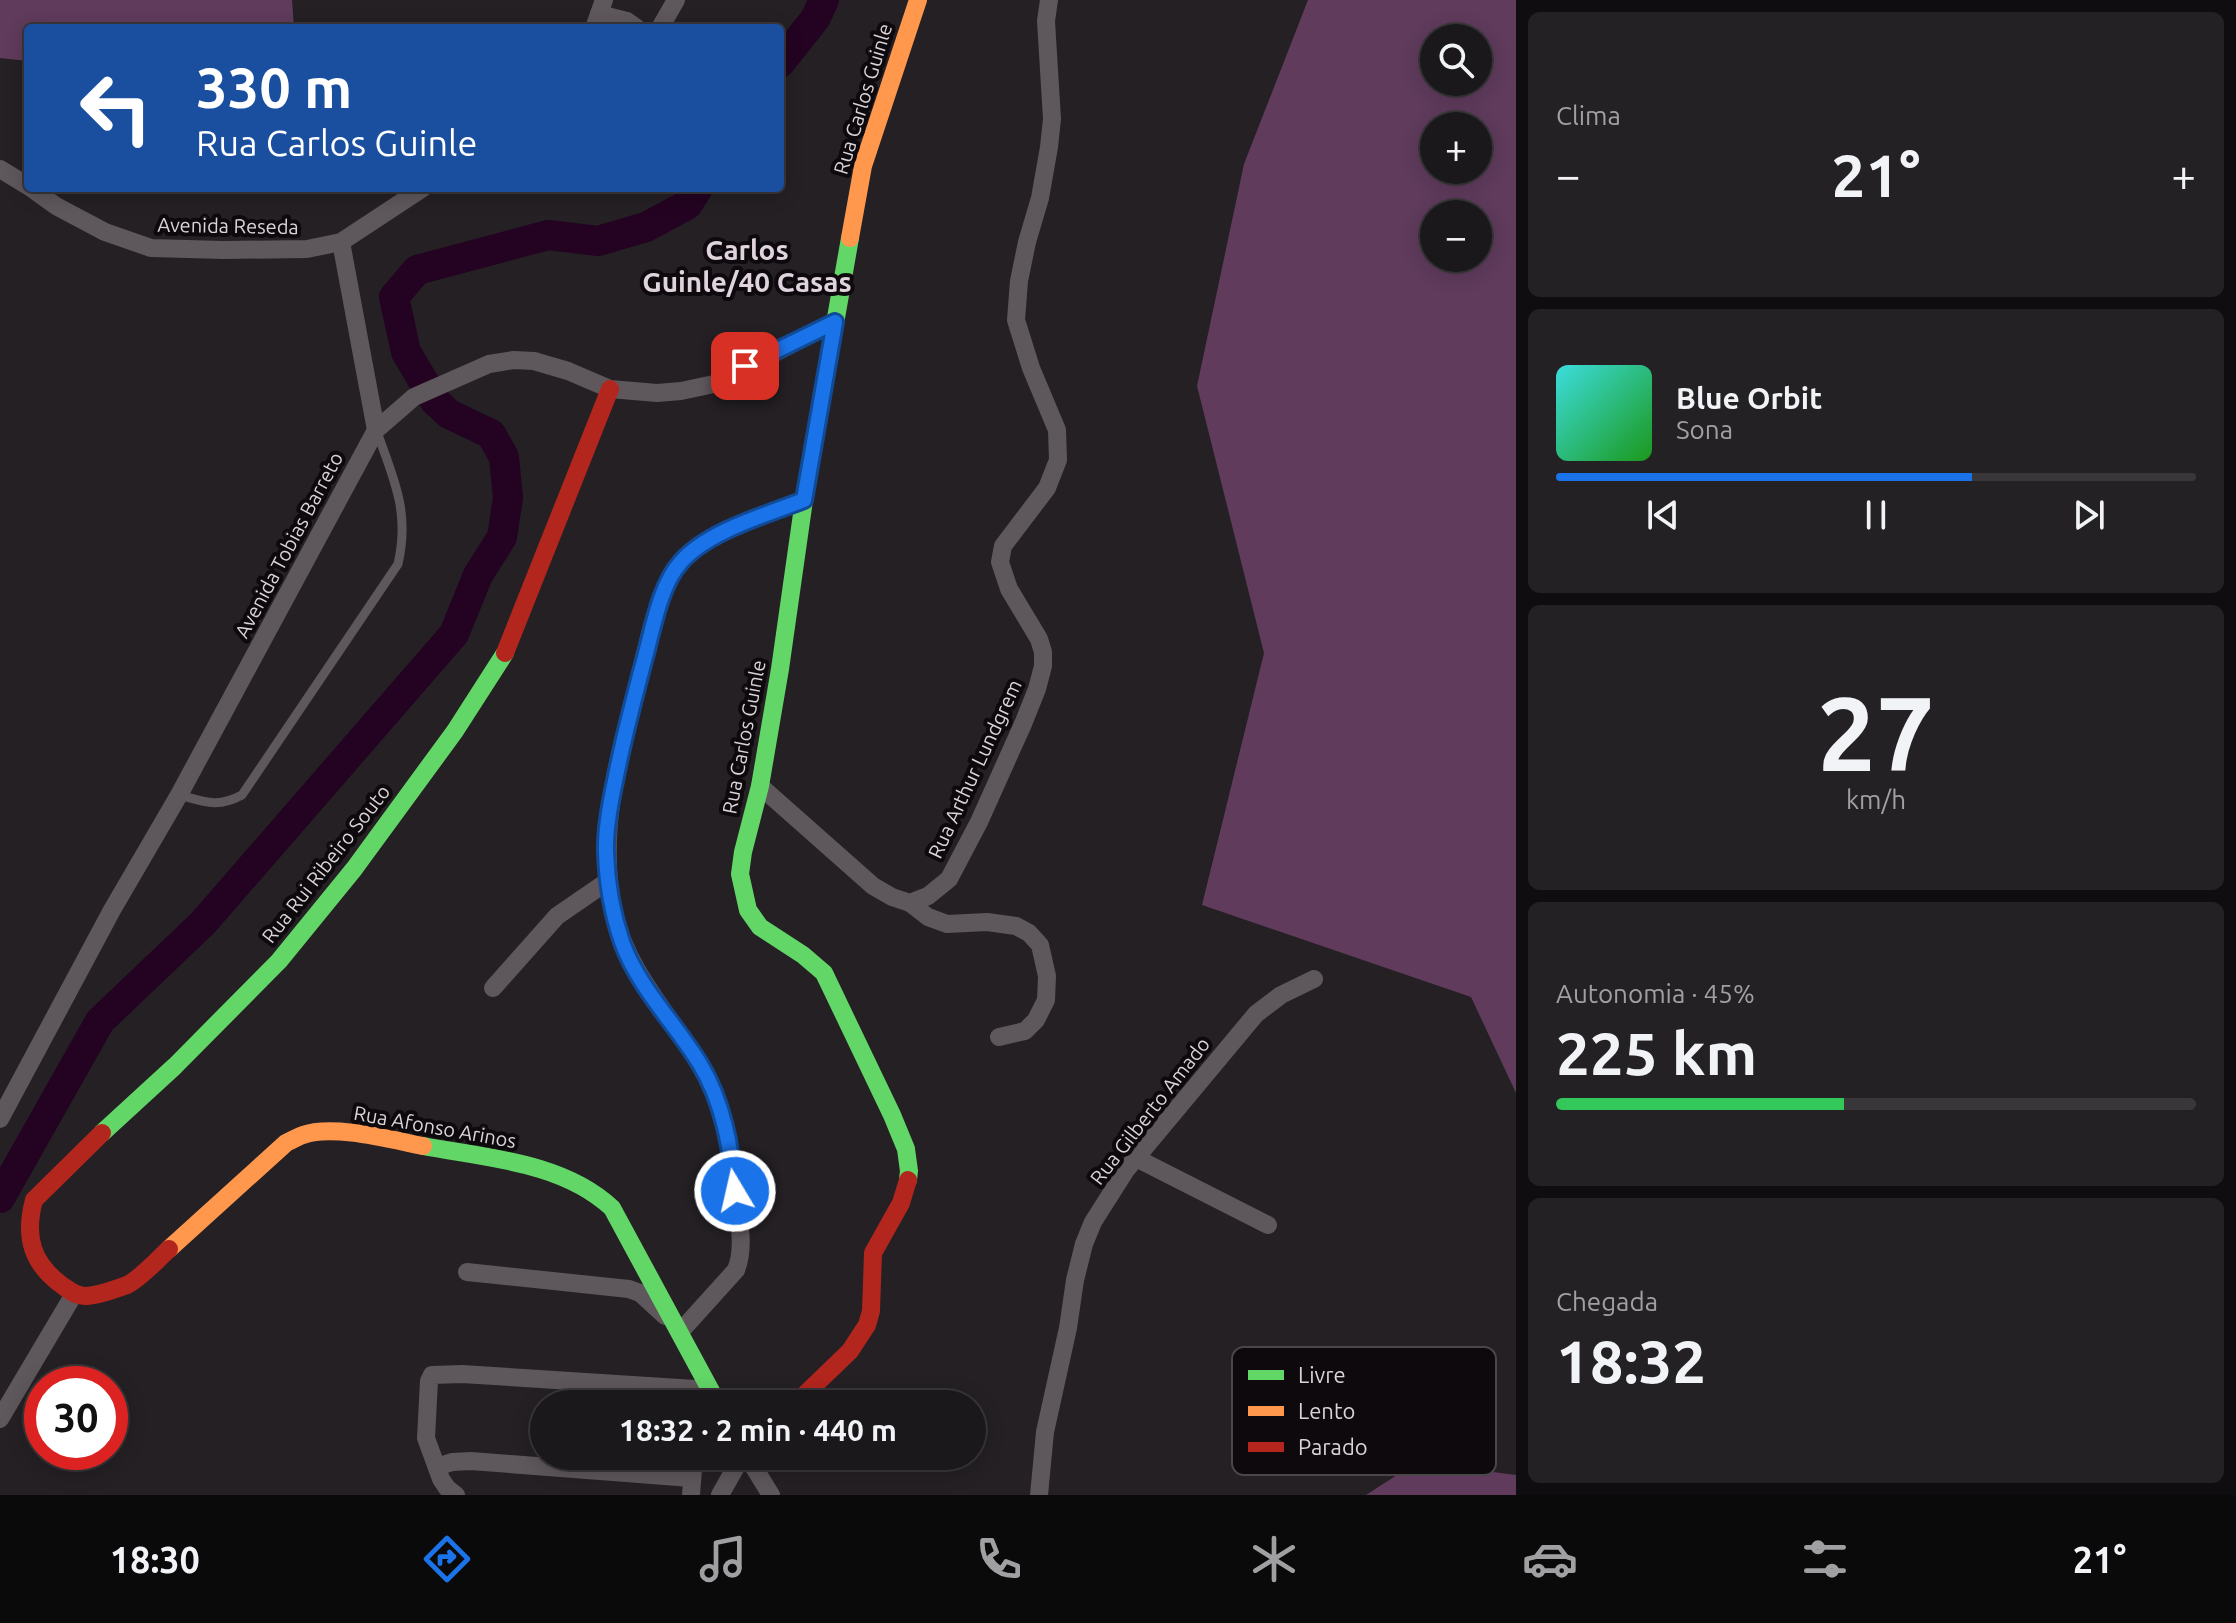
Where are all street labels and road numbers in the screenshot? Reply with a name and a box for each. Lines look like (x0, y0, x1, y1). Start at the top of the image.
street label: Rua Carlos Guinle (829, 21, 896, 177)
street label: Avenida Reseda (157, 213, 299, 238)
street label: Avenida Tobias Barreto (230, 448, 347, 642)
street label: Rua Carlos Guinle (717, 658, 770, 816)
street label: Rua Arthur Lundgrem (923, 676, 1026, 862)
street label: Rua Rui Ribeiro Souto (257, 780, 394, 947)
street label: Rua Gilberto Amado (1085, 1033, 1214, 1189)
street label: Rua Afonso Arinos (352, 1101, 518, 1152)

